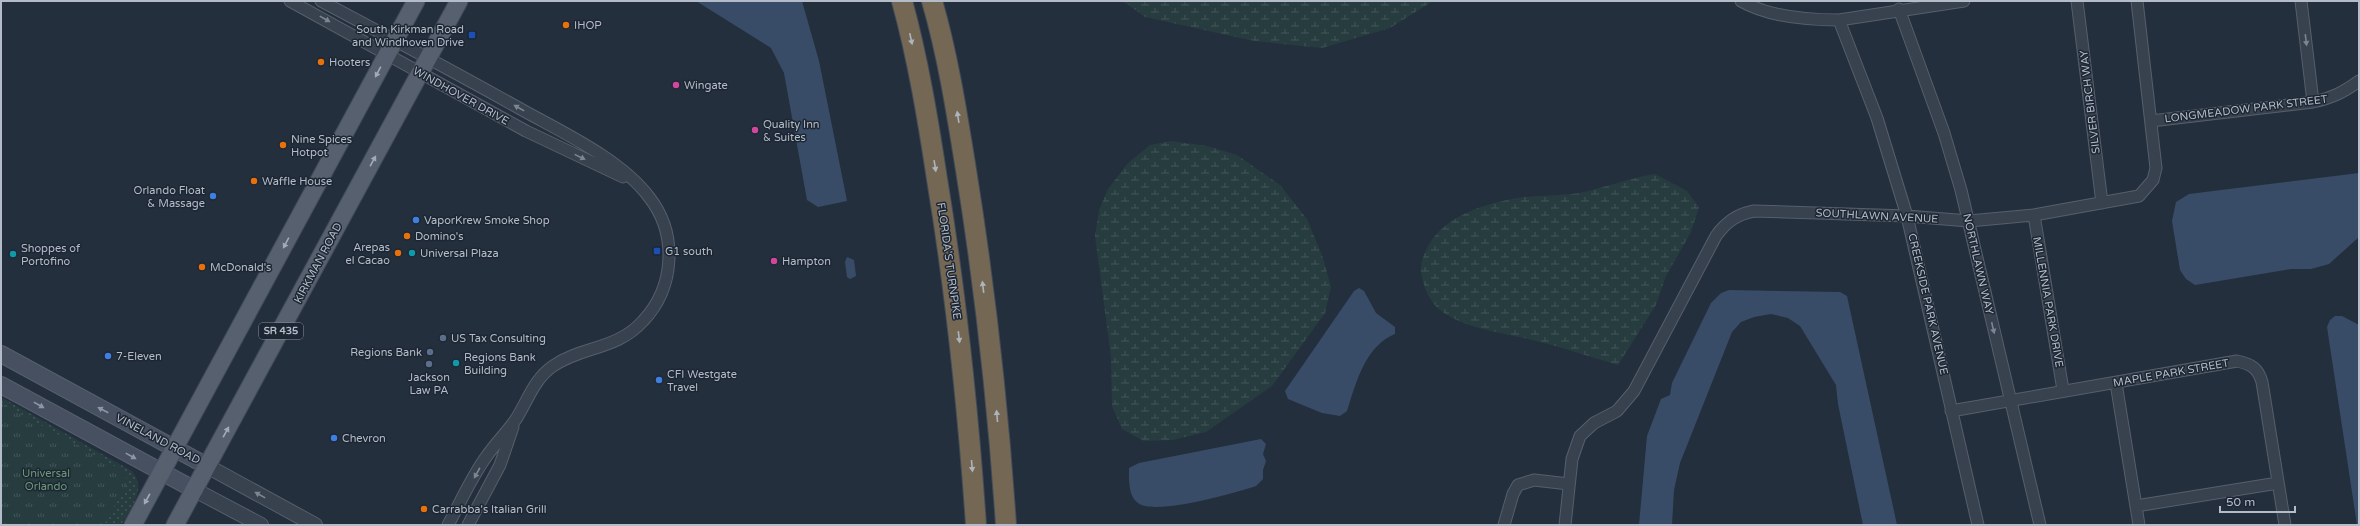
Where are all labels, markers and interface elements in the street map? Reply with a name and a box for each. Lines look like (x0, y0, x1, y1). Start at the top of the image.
one-way arrow (319, 16, 331, 22)
place label: IHOP (574, 19, 602, 32)
marker: IHOP (561, 20, 571, 30)
place label: South Kirkman Road and Windhoven Drive (352, 23, 464, 49)
marker: South Kirkman Road and Windhoven Drive (467, 30, 477, 40)
one-way arrow (908, 33, 914, 45)
one-way arrow (2303, 34, 2309, 46)
street label: SILVER BIRCH WAY (2077, 50, 2103, 154)
place label: Hooters (329, 56, 370, 69)
marker: Hooters (316, 57, 326, 67)
street label: WINDHOVER DRIVE (411, 64, 511, 128)
one-way arrow (375, 66, 381, 78)
place label: Wingate (684, 79, 728, 92)
marker: Wingate (671, 80, 681, 90)
street label: LONGMEADOW PARK STREET (2164, 93, 2329, 125)
one-way arrow (513, 104, 525, 111)
one-way arrow (954, 111, 960, 123)
place label: Quality Inn & Suites (763, 118, 820, 144)
marker: Quality Inn & Suites (750, 125, 760, 135)
place label: Nine Spices Hotpot (291, 133, 352, 159)
marker: Nine Spices Hotpot (278, 140, 288, 150)
one-way arrow (574, 154, 586, 160)
one-way arrow (370, 155, 376, 166)
one-way arrow (933, 160, 939, 173)
place label: Waffle House (262, 175, 332, 188)
marker: Waffle House (249, 176, 259, 186)
place label: Orlando Float & Massage (134, 184, 205, 210)
marker: Orlando Float & Massage (208, 191, 218, 201)
street label: FLORIDA'S TURNPIKE (934, 202, 964, 320)
street label: SOUTHLAWN AVENUE (1815, 206, 1939, 226)
street label: NORTHLAWN WAY (1960, 212, 1996, 316)
place label: VaporKrew Smoke Shop (424, 214, 550, 227)
marker: VaporKrew Smoke Shop (411, 215, 421, 225)
street label: KIRKMAN ROAD (291, 221, 345, 305)
place label: Domino's (415, 230, 464, 243)
marker: Domino's (402, 231, 412, 241)
street label: CREEKSIDE PARK AVENUE (1905, 232, 1951, 376)
street label: MILLENNIA PARK DRIVE (2030, 236, 2066, 368)
one-way arrow (282, 237, 289, 249)
place label: Arepas el Cacao (346, 241, 390, 267)
place label: Shoppes of Portofino (21, 242, 81, 268)
place label: G1 south (665, 245, 713, 258)
marker: G1 south (652, 246, 662, 256)
place label: Universal Plaza (420, 247, 499, 260)
marker: Arepas el Cacao (393, 248, 403, 258)
marker: Universal Plaza (407, 248, 417, 258)
marker: Shoppes of Portofino (8, 249, 18, 259)
place label: Hampton (782, 255, 831, 268)
marker: Hampton (769, 256, 779, 266)
place label: McDonald's (210, 261, 271, 274)
marker: McDonald's (197, 262, 207, 272)
one-way arrow (980, 281, 986, 293)
one-way arrow (1990, 322, 1996, 334)
road number: SR 435 (259, 323, 303, 339)
one-way arrow (956, 331, 963, 343)
place label: US Tax Consulting (451, 332, 546, 345)
marker: US Tax Consulting (438, 333, 448, 343)
place label: Regions Bank (350, 346, 422, 359)
marker: Regions Bank (425, 347, 435, 357)
place label: 7-Eleven (116, 350, 162, 363)
marker: 7-Eleven (103, 351, 113, 361)
place label: Regions Bank Building (464, 351, 536, 377)
street label: MAPLE PARK STREET (2112, 356, 2230, 390)
marker: Regions Bank Building (451, 358, 461, 368)
marker: Jackson Law PA (424, 359, 434, 369)
place label: CFI Westgate Travel (667, 368, 737, 394)
place label: Jackson Law PA (408, 371, 450, 397)
marker: CFI Westgate Travel (654, 375, 664, 385)
one-way arrow (33, 402, 44, 409)
one-way arrow (97, 406, 109, 413)
one-way arrow (994, 410, 1001, 422)
street label: VINELAND ROAD (113, 411, 203, 467)
one-way arrow (223, 426, 229, 438)
place label: Chevron (342, 432, 386, 445)
marker: Chevron (329, 433, 339, 443)
one-way arrow (125, 453, 137, 460)
one-way arrow (969, 460, 975, 472)
park label: Universal Orlando (22, 467, 70, 493)
one-way arrow (473, 467, 480, 479)
scale bar (2220, 488, 2295, 514)
one-way arrow (254, 491, 266, 498)
one-way arrow (144, 493, 150, 505)
text: 50 m (2226, 495, 2255, 509)
place label: Carrabba's Italian Grill (432, 503, 546, 516)
marker: Carrabba's Italian Grill (419, 504, 429, 514)

